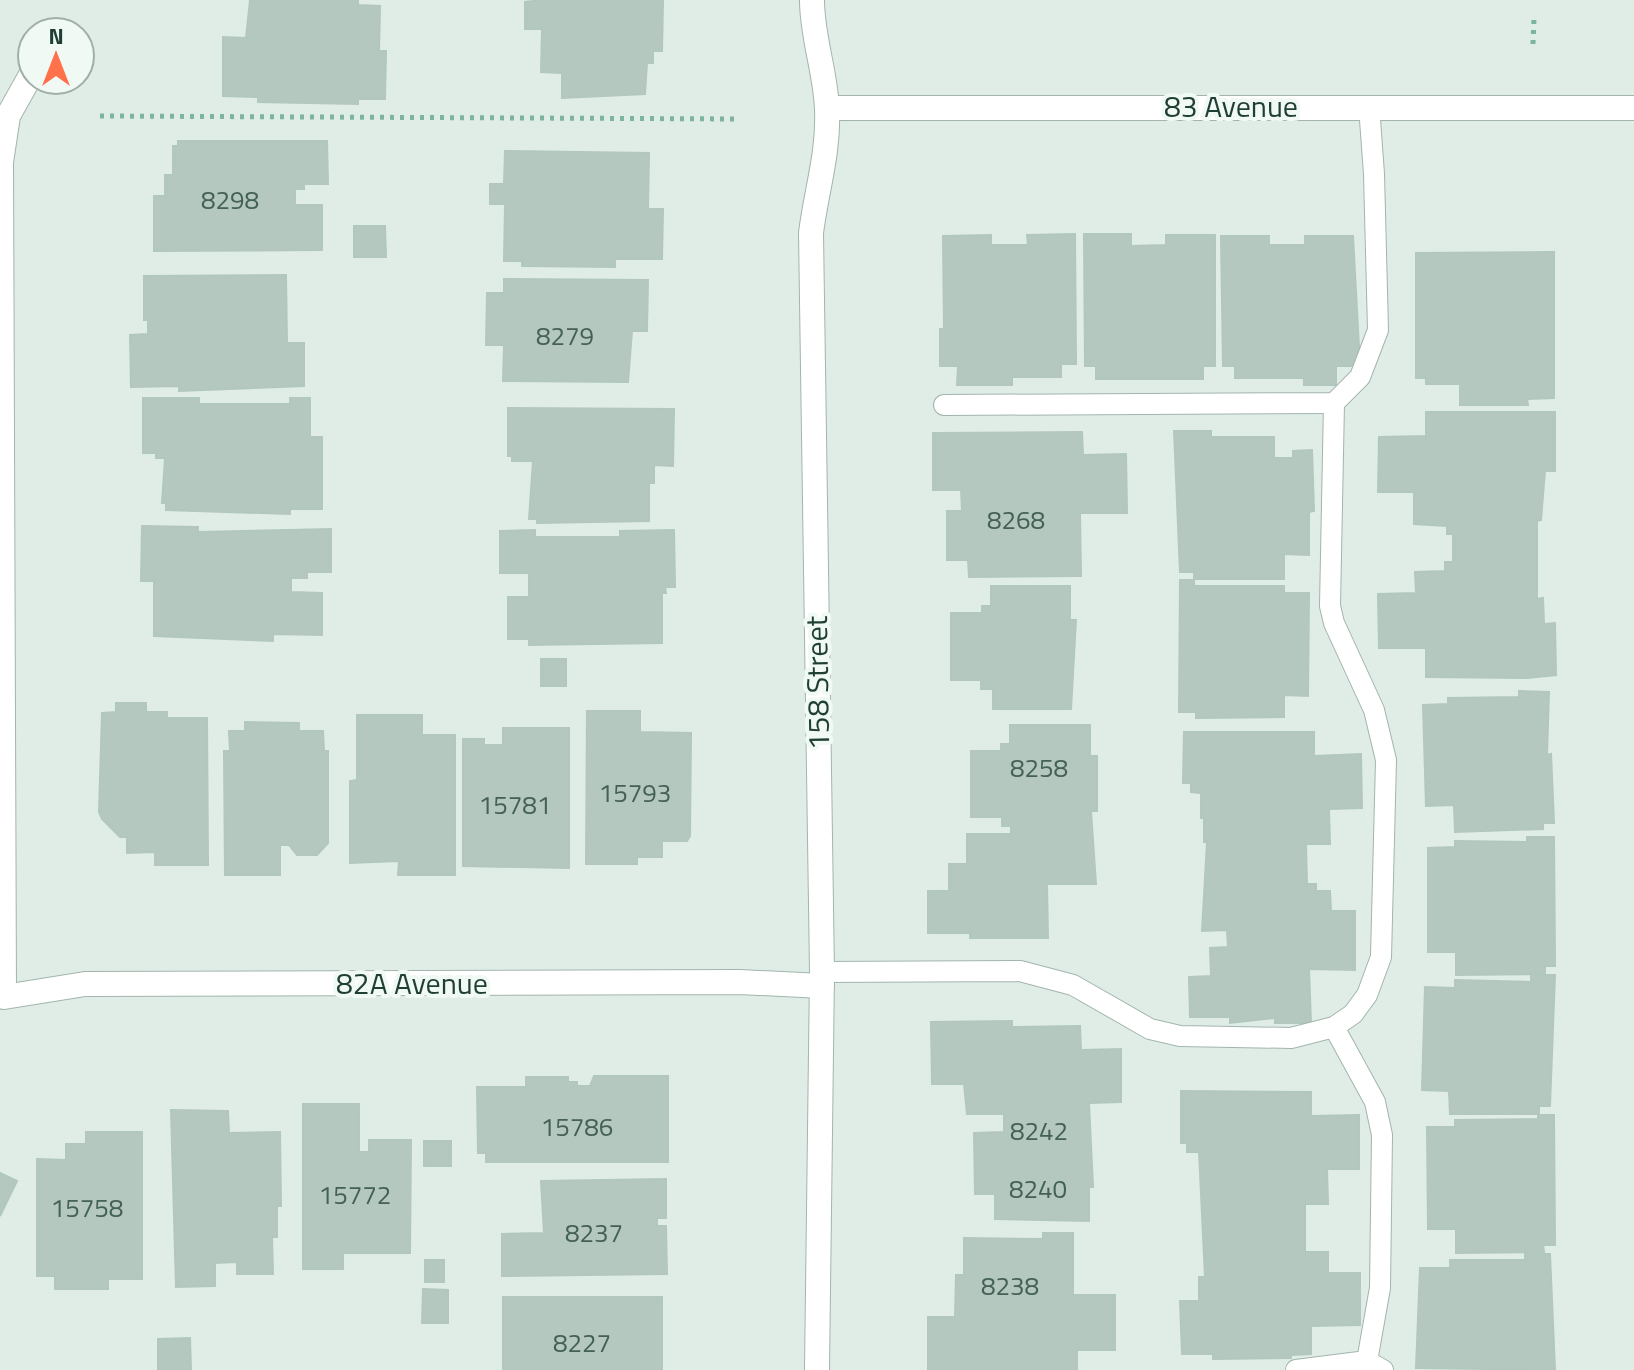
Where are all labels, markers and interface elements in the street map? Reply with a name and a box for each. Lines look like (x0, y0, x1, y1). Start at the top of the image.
north arrow (16, 16, 96, 96)
text: N (48, 19, 64, 53)
street label: 83 Avenue (1164, 83, 1298, 129)
house number: 8298 (201, 180, 259, 219)
house number: 8279 (536, 316, 594, 355)
house number: 8268 (987, 500, 1045, 539)
street label: 158 Street (793, 615, 841, 751)
house number: 8258 (1010, 748, 1068, 787)
house number: 15793 (599, 773, 671, 812)
house number: 15781 (479, 785, 551, 824)
street label: 82A Avenue (336, 960, 488, 1006)
house number: 15786 (541, 1107, 613, 1146)
house number: 8242 (1010, 1111, 1068, 1150)
house number: 8240 (1009, 1169, 1067, 1208)
house number: 15772 (319, 1175, 391, 1214)
house number: 15758 (51, 1188, 123, 1227)
house number: 8237 (565, 1213, 623, 1252)
house number: 8238 (981, 1266, 1039, 1305)
house number: 8227 (553, 1323, 611, 1362)

